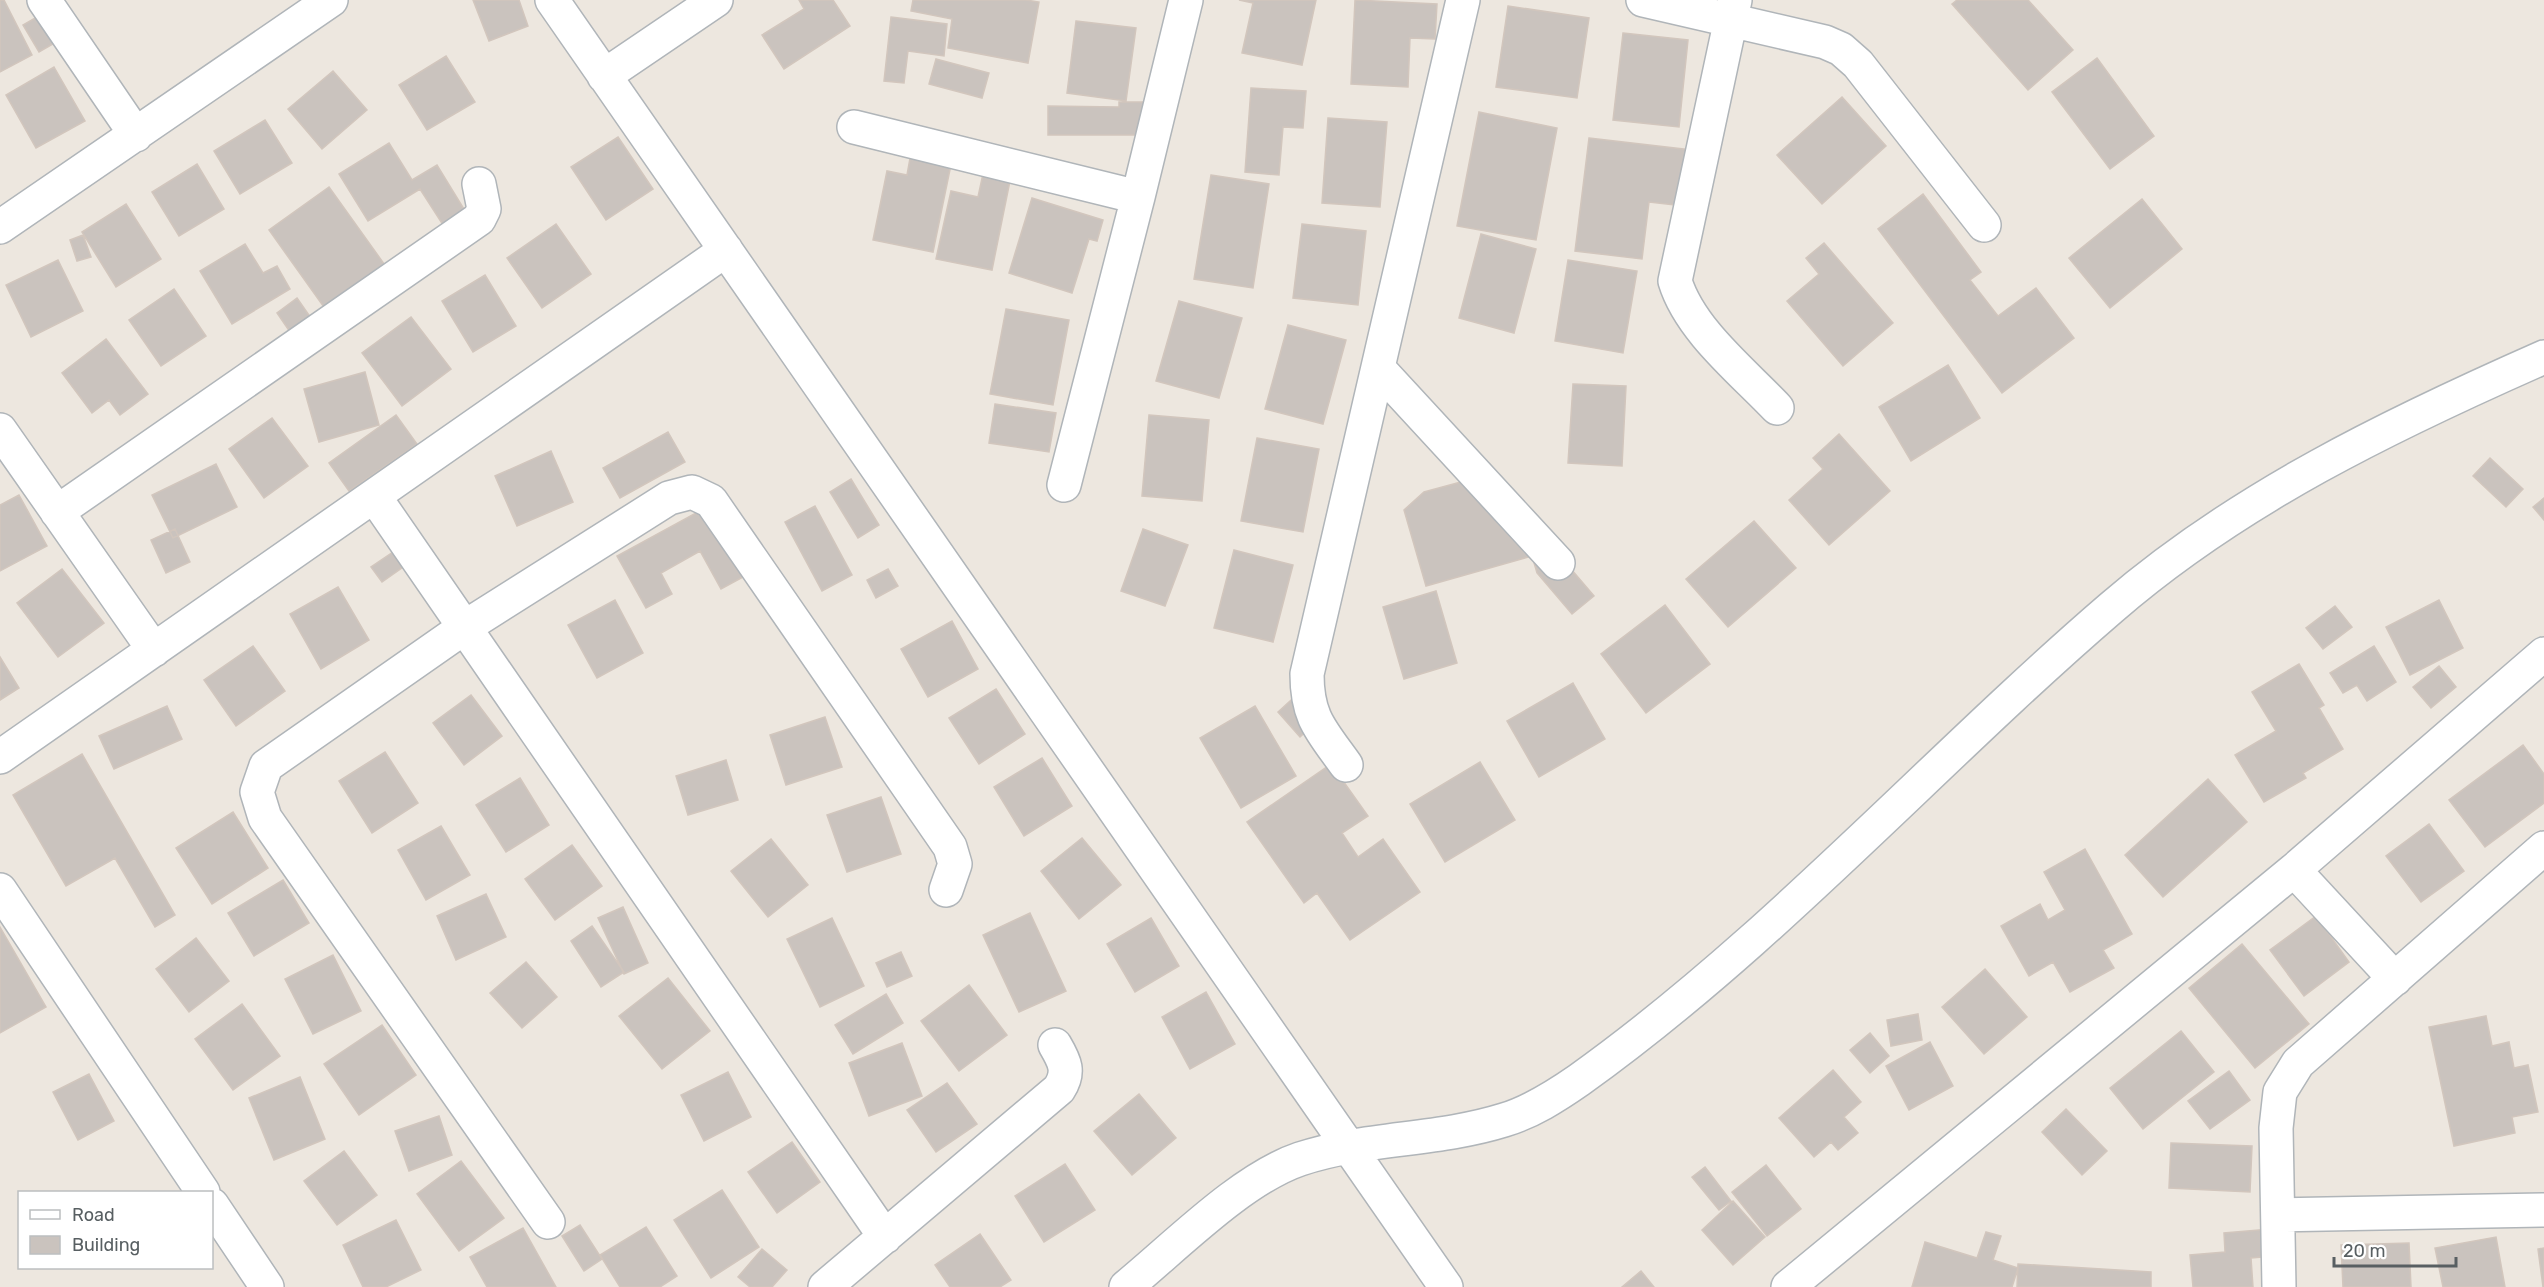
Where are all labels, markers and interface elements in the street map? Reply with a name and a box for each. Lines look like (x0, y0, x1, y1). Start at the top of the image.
legend (18, 1191, 213, 1269)
text: Road (72, 1204, 115, 1226)
scale bar (2334, 1230, 2456, 1268)
text: Building (72, 1234, 140, 1256)
text: 20 m (2343, 1240, 2385, 1262)

